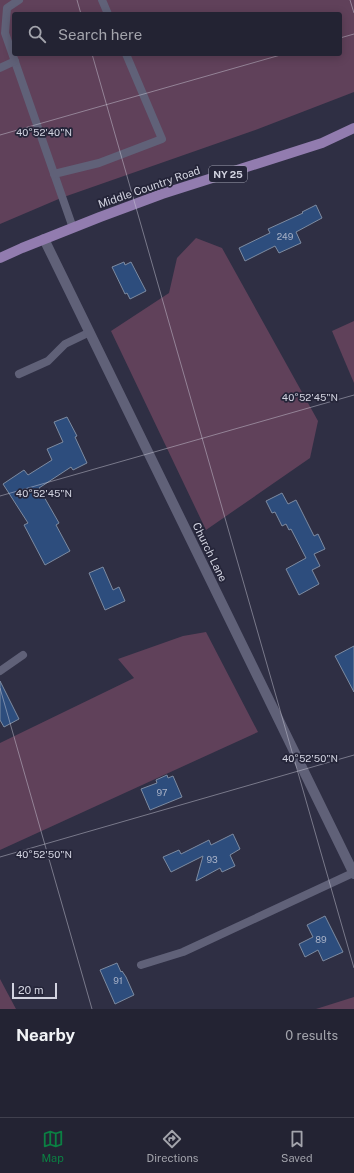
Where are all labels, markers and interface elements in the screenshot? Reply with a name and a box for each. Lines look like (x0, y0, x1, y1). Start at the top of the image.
search box (12, 12, 342, 56)
icon: search (26, 23, 48, 45)
text: Search here (58, 26, 142, 43)
text: 40°52'40"N (16, 126, 72, 138)
street label: Middle Country Road (96, 164, 202, 210)
road number: NY 25 (209, 166, 247, 182)
house number: 249 (277, 231, 294, 242)
text: 40°52'45"N (282, 391, 338, 403)
text: 40°52'45"N (16, 487, 72, 499)
street label: Church Lane (191, 520, 229, 584)
text: 40°52'50"N (282, 752, 338, 764)
house number: 97 (157, 787, 167, 798)
text: 40°52'50"N (16, 848, 72, 860)
house number: 93 (206, 854, 218, 865)
house number: 89 (315, 934, 327, 945)
house number: 91 (113, 975, 123, 986)
scale bar (12, 981, 57, 1000)
text: 20 m (18, 984, 43, 996)
text: Nearby (16, 1025, 75, 1045)
text: 0 results (285, 1028, 338, 1043)
tab: Map (41, 1128, 64, 1164)
tab: Directions (147, 1128, 198, 1164)
tab: Saved (281, 1128, 313, 1164)

